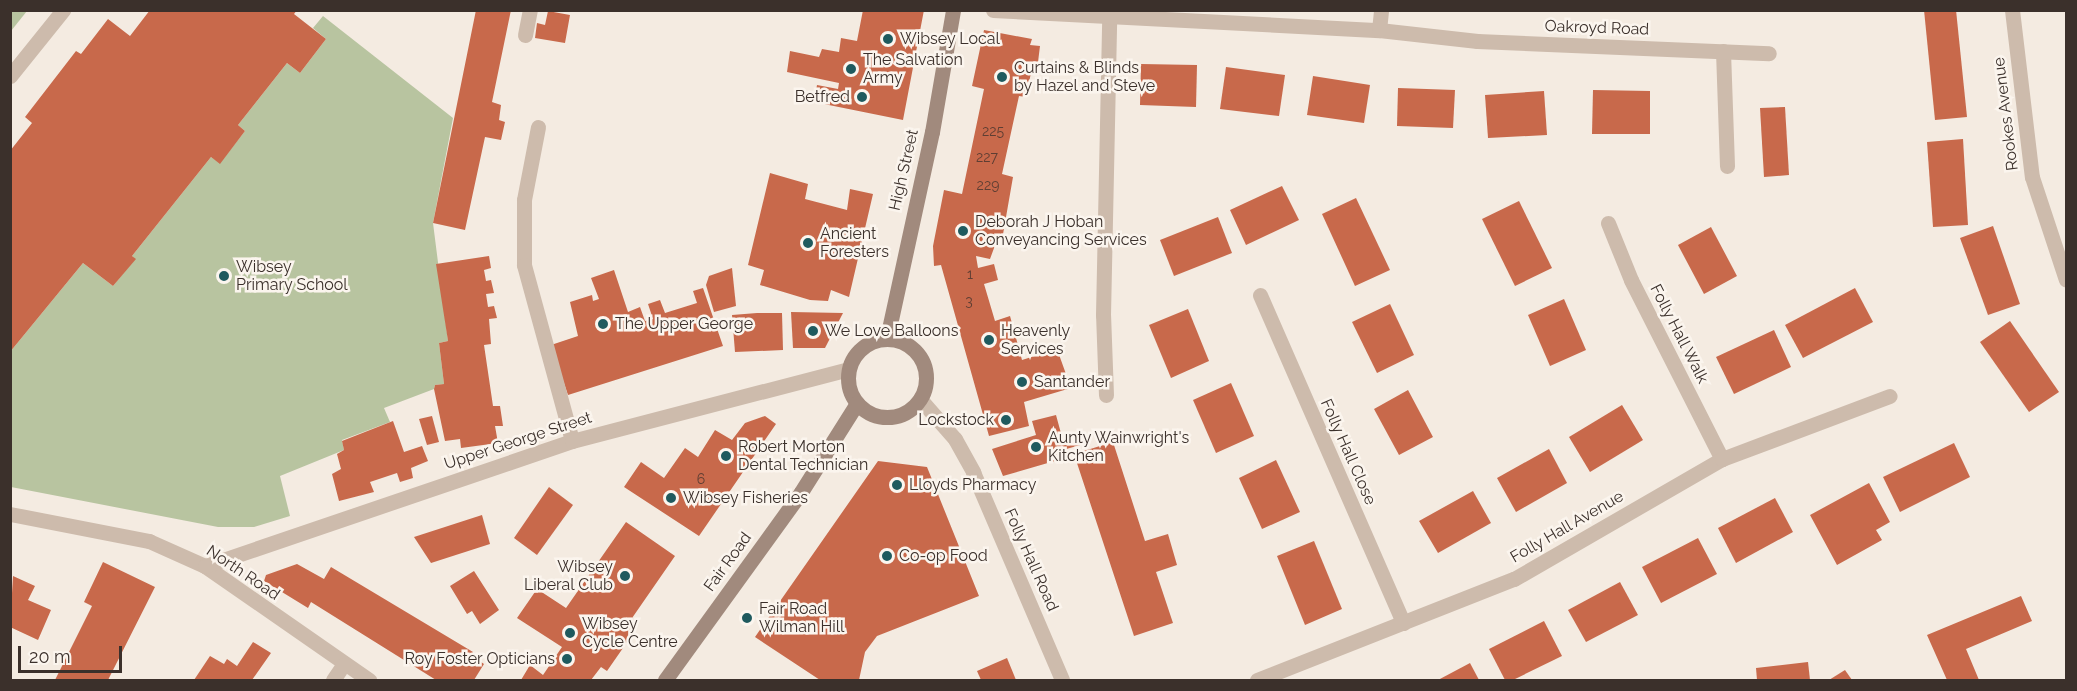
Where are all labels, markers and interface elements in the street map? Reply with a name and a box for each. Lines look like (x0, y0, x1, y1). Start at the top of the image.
street label: Oakroyd Road (1544, 17, 1650, 39)
place label: Wibsey Local (900, 29, 1000, 49)
marker: Wibsey Local (881, 32, 895, 46)
place label: The Salvation Army (863, 50, 963, 88)
street label: Rookes Avenue (1989, 56, 2023, 172)
place label: Curtains & Blinds by Hazel and Steve (1014, 58, 1156, 96)
marker: The Salvation Army (844, 62, 858, 76)
marker: Curtains & Blinds by Hazel and Steve (995, 70, 1009, 84)
place label: Betfred (795, 87, 850, 107)
marker: Betfred (855, 90, 869, 104)
house number: 225 (982, 123, 1004, 139)
street label: High Street (885, 127, 923, 213)
house number: 227 (976, 149, 998, 165)
house number: 229 (977, 177, 999, 193)
place label: Deborah J Hoban Conveyancing Services (975, 212, 1147, 250)
place label: Ancient Foresters (820, 224, 889, 262)
marker: Deborah J Hoban Conveyancing Services (956, 224, 970, 238)
marker: Ancient Foresters (801, 236, 815, 250)
place label: Wibsey Primary School (236, 257, 348, 295)
house number: 1 (967, 266, 973, 282)
marker: Wibsey Primary School (217, 269, 231, 283)
street label: Folly Hall Walk (1645, 281, 1713, 387)
house number: 3 (965, 293, 973, 309)
place label: The Upper George (615, 314, 753, 334)
marker: The Upper George (596, 317, 610, 331)
place label: We Love Balloons (825, 321, 958, 341)
place label: Heavenly Services (1001, 321, 1070, 359)
marker: We Love Balloons (806, 324, 820, 338)
marker: Heavenly Services (982, 333, 996, 347)
place label: Santander (1034, 372, 1110, 392)
marker: Santander (1015, 375, 1029, 389)
street label: Folly Hall Close (1316, 396, 1380, 508)
street label: Upper George Street (442, 408, 594, 474)
place label: Lockstock (918, 410, 994, 430)
marker: Lockstock (999, 413, 1013, 427)
place label: Aunty Wainwright's Kitchen (1048, 428, 1190, 466)
place label: Robert Morton Dental Technician (738, 437, 869, 475)
marker: Aunty Wainwright's Kitchen (1029, 440, 1043, 454)
marker: Robert Morton Dental Technician (719, 449, 733, 463)
house number: 6 (697, 471, 705, 487)
place label: Lloyds Pharmacy (909, 475, 1036, 495)
marker: Lloyds Pharmacy (890, 478, 904, 492)
street label: Folly Hall Avenue (1506, 486, 1628, 568)
place label: Wibsey Fisheries (683, 488, 808, 508)
marker: Wibsey Fisheries (664, 491, 678, 505)
street label: Folly Hall Road (1000, 505, 1062, 615)
street label: Fair Road (700, 529, 756, 595)
street label: North Road (203, 541, 283, 605)
place label: Co-op Food (899, 546, 988, 566)
marker: Co-op Food (880, 549, 894, 563)
place label: Wibsey Liberal Club (523, 557, 613, 595)
marker: Wibsey Liberal Club (618, 569, 632, 583)
place label: Fair Road Wilman Hill (759, 599, 844, 637)
marker: Fair Road Wilman Hill (740, 611, 754, 625)
place label: Wibsey Cycle Centre (582, 614, 678, 652)
marker: Wibsey Cycle Centre (563, 626, 577, 640)
scale bar (21, 634, 124, 672)
text: 20 m (29, 646, 71, 667)
place label: Roy Foster Opticians (404, 649, 555, 669)
marker: Roy Foster Opticians (560, 652, 574, 666)

